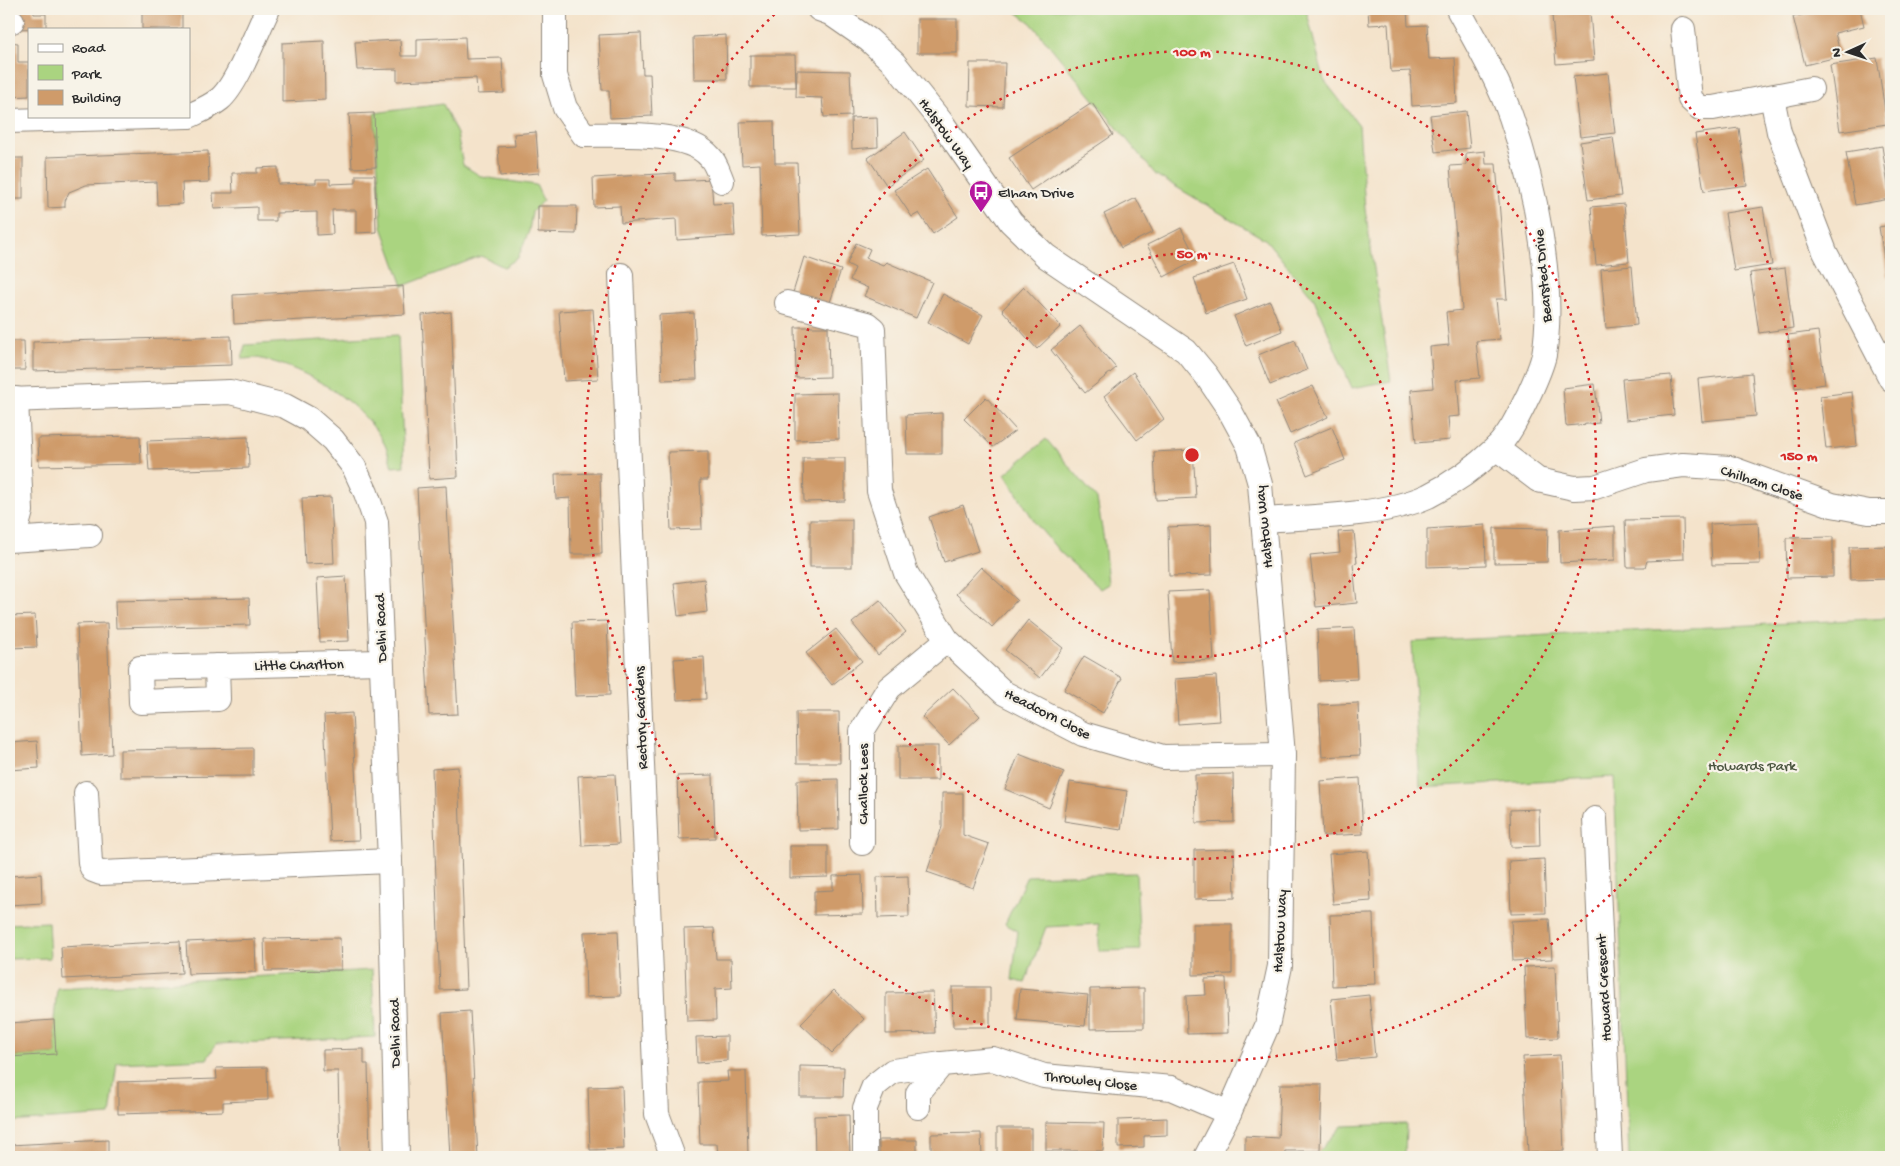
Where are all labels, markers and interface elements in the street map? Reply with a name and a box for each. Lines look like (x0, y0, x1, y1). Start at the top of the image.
legend (28, 28, 190, 118)
north arrow (1822, 28, 1872, 78)
text: Road (72, 40, 106, 58)
text: 100 m (1172, 44, 1211, 62)
text: N (1829, 48, 1846, 58)
text: Park (71, 66, 102, 84)
text: Building (71, 90, 121, 108)
street label: Halstow Way (914, 95, 977, 174)
bus stop icon: Elham Drive (968, 179, 994, 213)
place label: Elham Drive (998, 185, 1074, 203)
street label: Bearsted Drive (1531, 228, 1557, 324)
text: 50 m (1177, 246, 1208, 264)
centre of rings (1183, 446, 1201, 464)
text: 150 m (1780, 448, 1818, 466)
street label: Chilham Close (1718, 462, 1805, 506)
street label: Halstow Way (1252, 484, 1278, 569)
street label: Delhi Road (372, 592, 392, 663)
street label: Little Charlton (254, 656, 344, 676)
street label: Rectory Gardens (631, 666, 653, 770)
street label: Headcorn Close (1001, 685, 1094, 744)
street label: Challock Lees (855, 743, 873, 824)
park label: Howards Park (1708, 758, 1797, 776)
street label: Halstow Way (1270, 888, 1292, 973)
street label: Howard Crescent (1593, 932, 1617, 1042)
street label: Delhi Road (386, 997, 406, 1068)
street label: Throwley Close (1043, 1068, 1138, 1096)

